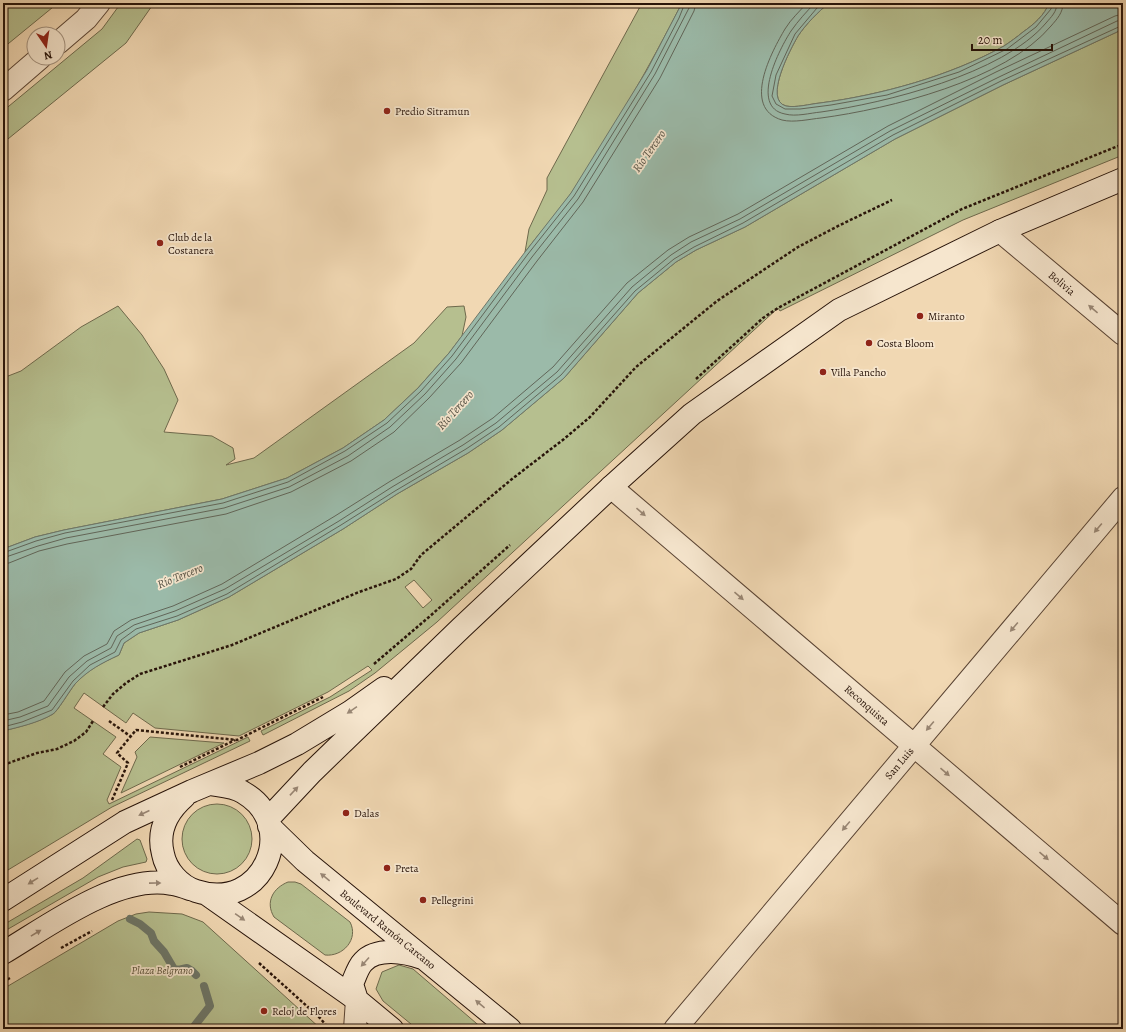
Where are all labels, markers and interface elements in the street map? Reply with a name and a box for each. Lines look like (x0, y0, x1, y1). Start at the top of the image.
north arrow (26, 26, 66, 66)
scale bar (972, 26, 1052, 52)
text: 20 m (978, 32, 1002, 48)
text: N (43, 47, 54, 63)
place label: Predio Sitramun (395, 104, 469, 119)
marker: Predio Sitramun (382, 106, 392, 116)
water label: Río Tercero (629, 127, 669, 175)
place label: Club de la Costanera (168, 230, 214, 258)
marker: Club de la Costanera (155, 238, 165, 248)
street label: Bolivia (1045, 268, 1079, 300)
one-way arrow (1088, 305, 1099, 314)
place label: Miranto (928, 309, 965, 324)
marker: Miranto (915, 311, 925, 321)
place label: Costa Bloom (877, 336, 934, 351)
marker: Costa Bloom (864, 338, 874, 348)
place label: Villa Pancho (830, 365, 887, 380)
marker: Villa Pancho (818, 367, 828, 377)
water label: Río Tercero (433, 387, 477, 433)
one-way arrow (635, 507, 646, 516)
one-way arrow (1093, 523, 1102, 533)
water label: Río Tercero (155, 560, 205, 592)
one-way arrow (734, 592, 745, 601)
one-way arrow (1009, 622, 1018, 633)
street label: Reconquista (841, 682, 893, 730)
one-way arrow (346, 707, 357, 714)
one-way arrow (925, 721, 934, 732)
street label: San Luis (881, 744, 917, 783)
one-way arrow (939, 767, 950, 776)
one-way arrow (290, 786, 299, 796)
place label: Dalas (354, 806, 379, 821)
marker: Dalas (341, 808, 351, 818)
one-way arrow (138, 810, 150, 816)
one-way arrow (841, 821, 850, 831)
one-way arrow (1038, 852, 1049, 861)
place label: Preta (395, 861, 420, 876)
marker: Preta (382, 863, 392, 873)
one-way arrow (320, 872, 331, 881)
one-way arrow (28, 877, 38, 885)
one-way arrow (149, 880, 162, 886)
street label: Boulevard Ramón Carcano (337, 886, 439, 973)
place label: Pellegrini (431, 893, 474, 908)
marker: Pellegrini (418, 895, 428, 905)
one-way arrow (234, 913, 245, 921)
one-way arrow (31, 929, 41, 937)
one-way arrow (360, 957, 369, 967)
park label: Plaza Belgrano (131, 963, 193, 978)
one-way arrow (474, 999, 485, 1008)
place label: Reloj de Flores (272, 1004, 337, 1019)
marker: Reloj de Flores (259, 1006, 269, 1016)

